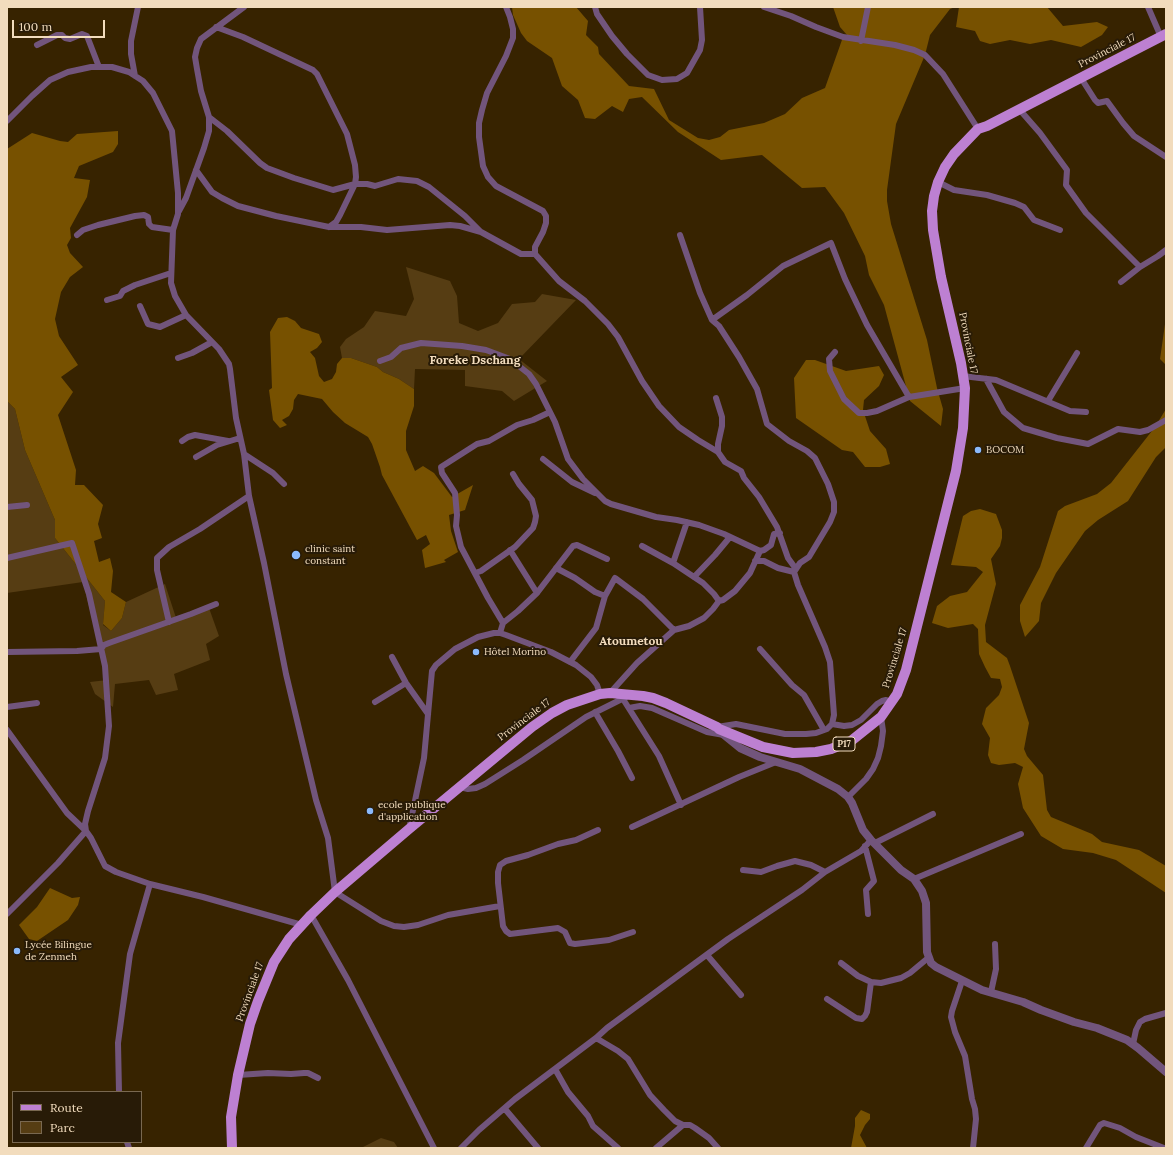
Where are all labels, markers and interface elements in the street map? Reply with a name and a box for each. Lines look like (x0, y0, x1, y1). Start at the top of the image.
scale bar (14, 12, 107, 38)
text: 100 m (19, 19, 52, 34)
street label: Provinciale 17 (1076, 31, 1138, 71)
street label: Provinciale 17 (956, 311, 980, 375)
district label: Foreke Dschang (430, 354, 520, 368)
place label: BOCOM (986, 444, 1024, 456)
marker: BOCOM (973, 445, 983, 455)
place label: clinic saint constant (305, 543, 355, 566)
marker: clinic saint constant (290, 549, 302, 561)
street label: Provinciale 17 (880, 626, 910, 690)
district label: Atoumetou (599, 635, 663, 649)
place label: Hôtel Morino (484, 646, 546, 658)
marker: Hôtel Morino (471, 647, 481, 657)
street label: Provinciale 17 (495, 696, 553, 744)
road number: P17 (833, 737, 855, 751)
place label: ecole publique d'application (378, 799, 446, 822)
marker: ecole publique d'application (365, 806, 375, 816)
place label: Lycée Bilingue de Zenmeh (25, 939, 92, 962)
marker: Lycée Bilingue de Zenmeh (12, 946, 22, 956)
street label: Provinciale 17 (234, 961, 266, 1023)
legend (12, 1091, 142, 1143)
text: Route (50, 1100, 83, 1115)
text: Parc (50, 1120, 75, 1135)

